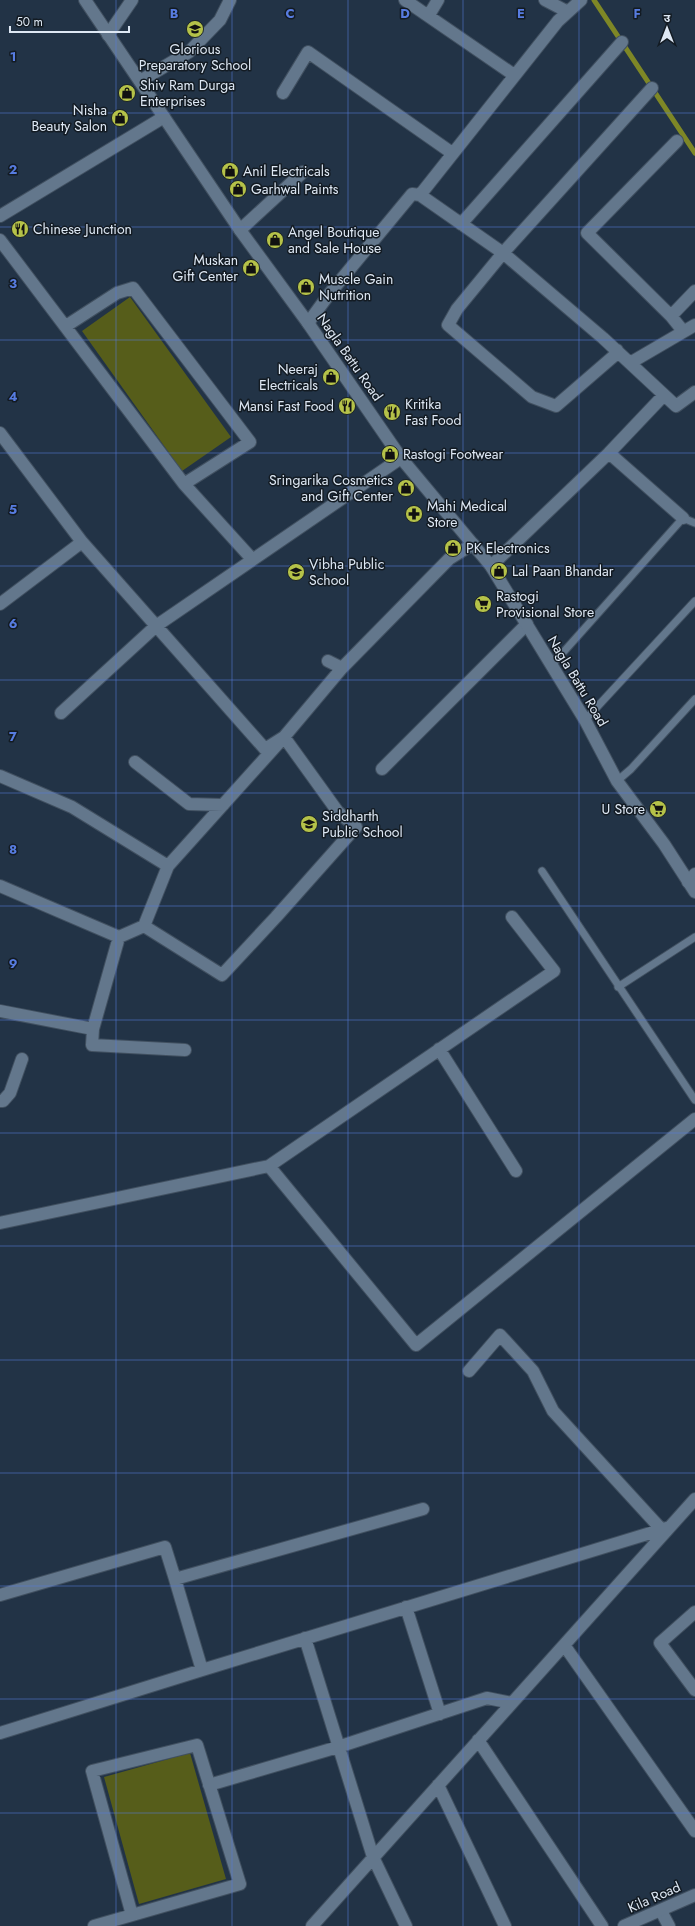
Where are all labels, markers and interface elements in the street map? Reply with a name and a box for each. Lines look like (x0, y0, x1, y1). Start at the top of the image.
text: B (170, 4, 179, 23)
text: C (285, 4, 295, 23)
text: D (400, 4, 410, 23)
text: E (517, 4, 525, 23)
text: F (633, 4, 641, 23)
scale bar (10, 8, 129, 34)
north arrow (647, 8, 687, 48)
text: उ (664, 10, 671, 26)
text: 50 m (16, 13, 43, 31)
school or university icon: Glorious Preparatory School (185, 19, 205, 39)
place label: Glorious Preparatory School (139, 39, 251, 75)
text: 1 (10, 47, 16, 66)
place label: Shiv Ram Durga Enterprises (140, 75, 235, 111)
shop icon: Shiv Ram Durga Enterprises (117, 83, 137, 103)
place label: Nisha Beauty Salon (32, 100, 107, 136)
shop icon: Nisha Beauty Salon (110, 108, 130, 128)
text: 2 (9, 160, 17, 179)
shop icon: Anil Electricals (220, 161, 240, 181)
place label: Anil Electricals (243, 161, 330, 181)
shop icon: Garhwal Paints (228, 179, 248, 199)
place label: Garhwal Paints (251, 179, 339, 199)
restaurant icon: Chinese Junction (10, 219, 30, 239)
place label: Chinese Junction (33, 219, 132, 239)
place label: Angel Boutique and Sale House (288, 222, 381, 258)
shop icon: Angel Boutique and Sale House (265, 230, 285, 250)
place label: Muskan Gift Center (172, 250, 238, 286)
shop icon: Muskan Gift Center (241, 258, 261, 278)
place label: Muscle Gain Nutrition (319, 269, 393, 305)
text: 3 (9, 274, 17, 293)
shop icon: Muscle Gain Nutrition (296, 277, 316, 297)
street label: Nagla Battu Road (312, 309, 388, 405)
place label: Neeraj Electricals (259, 359, 318, 395)
shop icon: Neeraj Electricals (321, 367, 341, 387)
text: 4 (8, 387, 18, 406)
place label: Kritika Fast Food (405, 394, 461, 430)
place label: Mansi Fast Food (239, 396, 334, 416)
restaurant icon: Mansi Fast Food (337, 396, 357, 416)
restaurant icon: Kritika Fast Food (382, 402, 402, 422)
shop icon: Rastogi Footwear (380, 444, 400, 464)
place label: Rastogi Footwear (403, 444, 504, 464)
place label: Sringarika Cosmetics and Gift Center (269, 470, 393, 506)
shop icon: Sringarika Cosmetics and Gift Center (396, 478, 416, 498)
place label: Mahi Medical Store (427, 496, 507, 532)
text: 5 (9, 500, 17, 519)
pharmacy icon: Mahi Medical Store (404, 504, 424, 524)
shop icon: PK Electronics (443, 538, 463, 558)
place label: PK Electronics (466, 538, 550, 558)
place label: Vibha Public School (309, 554, 384, 590)
shop icon: Lal Paan Bhandar (489, 561, 509, 581)
place label: Lal Paan Bhandar (512, 561, 614, 581)
school or university icon: Vibha Public School (286, 562, 306, 582)
place label: Rastogi Provisional Store (496, 586, 594, 622)
supermarket icon: Rastogi Provisional Store (473, 594, 493, 614)
text: 6 (9, 614, 18, 633)
street label: Nagla Battu Road (543, 632, 613, 730)
text: 7 (9, 727, 17, 746)
place label: U Store (602, 799, 645, 819)
supermarket icon: U Store (648, 799, 668, 819)
place label: Siddharth Public School (322, 806, 403, 842)
school or university icon: Siddharth Public School (299, 814, 319, 834)
text: 8 (9, 840, 17, 859)
text: 9 (9, 954, 18, 973)
street label: Kila Road (624, 1876, 684, 1918)

